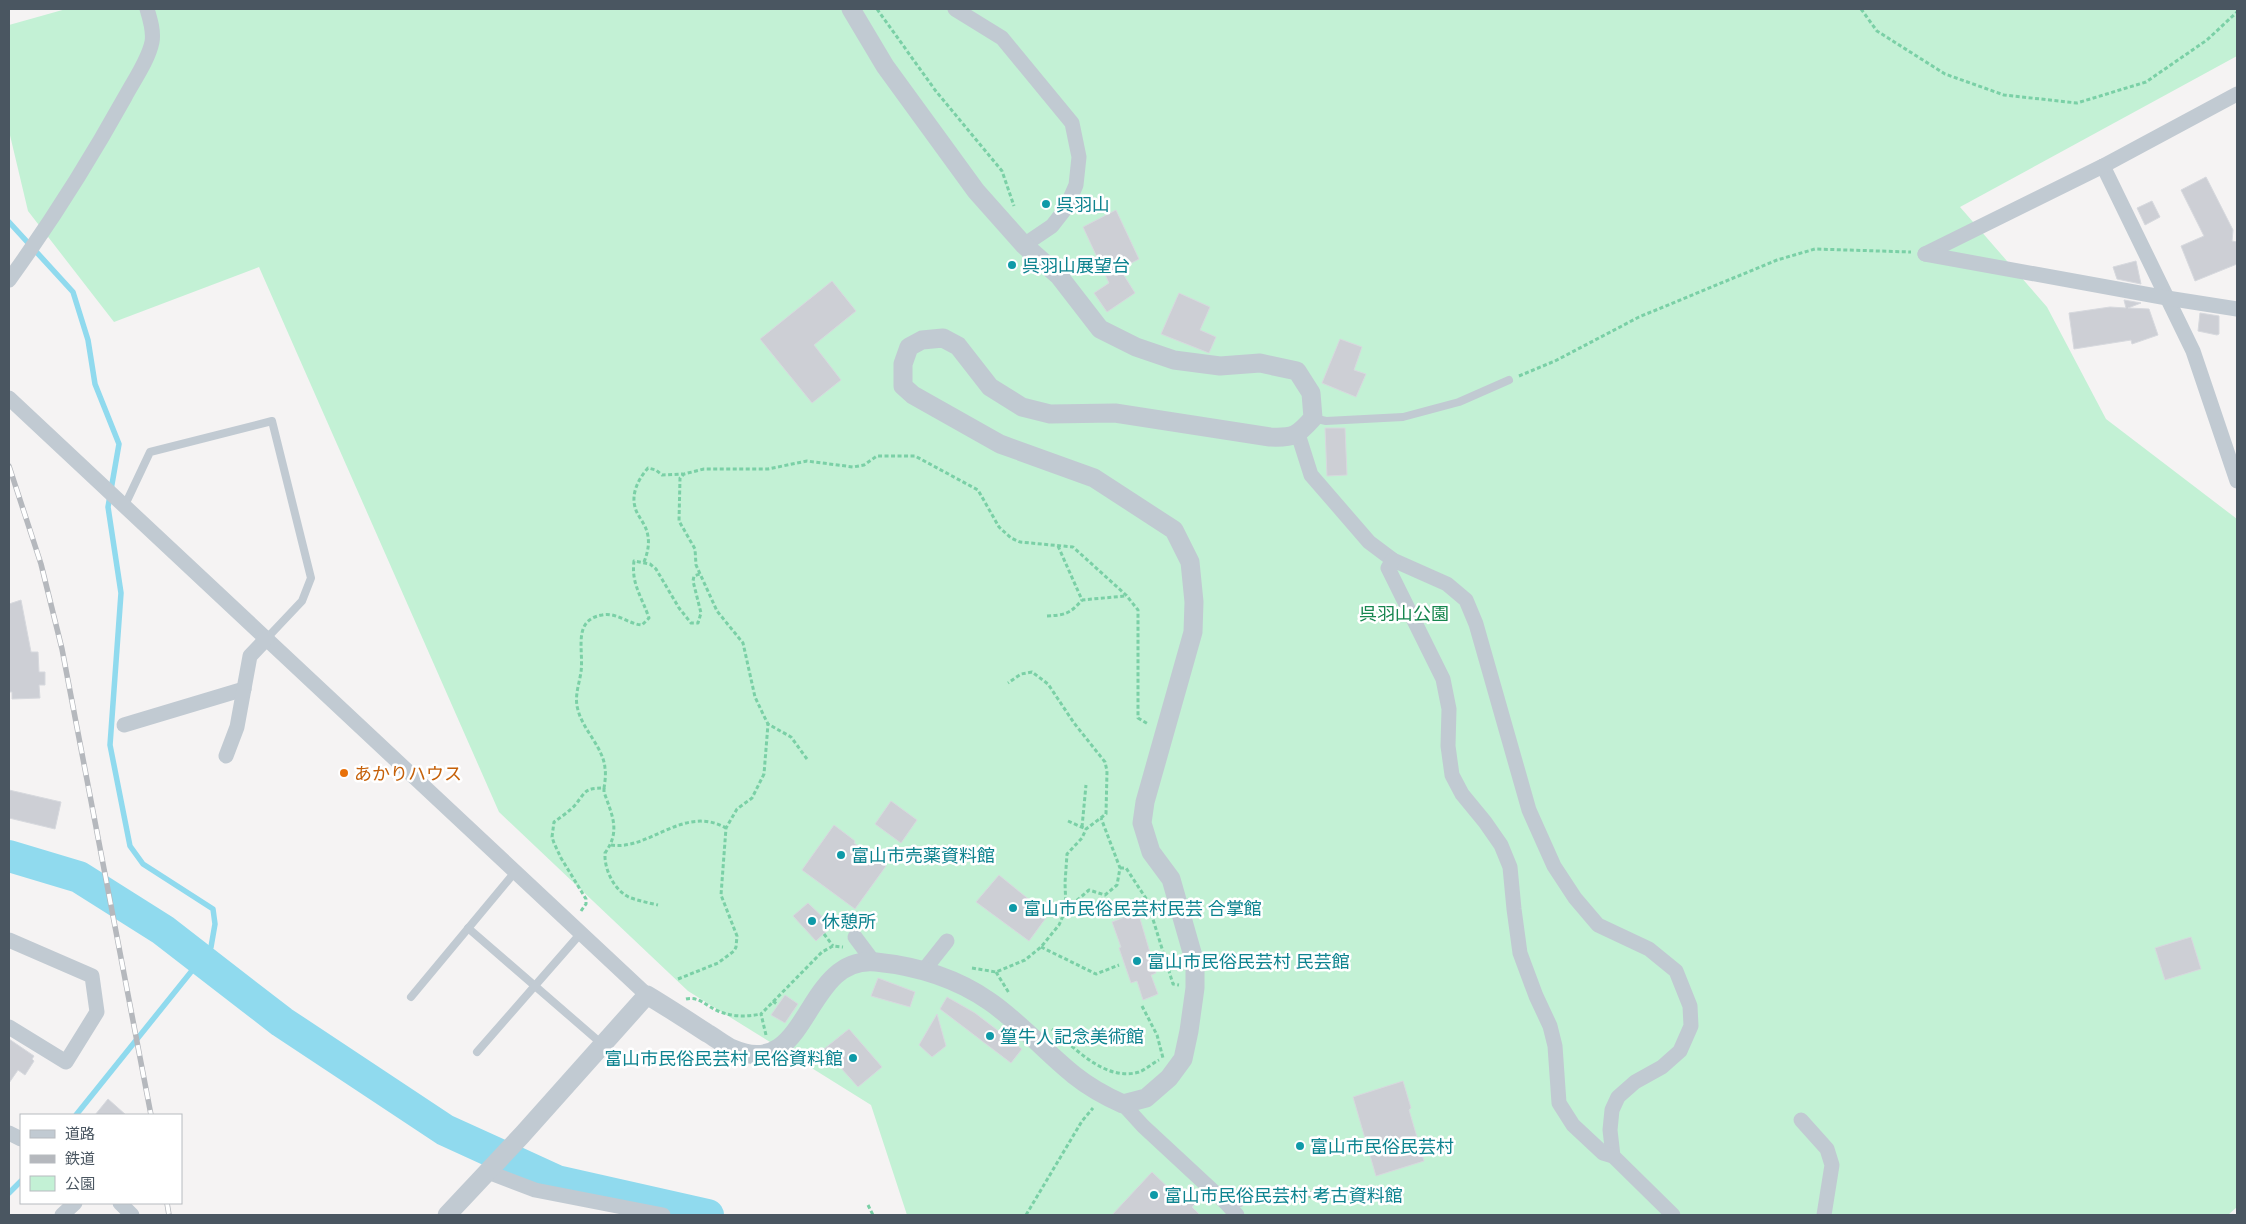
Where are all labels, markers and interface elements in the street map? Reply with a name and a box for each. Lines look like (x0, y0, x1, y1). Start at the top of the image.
place label: 呉羽山 (1056, 193, 1110, 216)
marker: 呉羽山 (1040, 198, 1052, 210)
place label: 呉羽山展望台 (1022, 254, 1130, 277)
marker: 呉羽山展望台 (1006, 259, 1018, 271)
park label: 呉羽山公園 (1359, 602, 1449, 625)
place label: あかりハウス (354, 762, 462, 785)
marker: あかりハウス (338, 767, 350, 779)
place label: 富山市売薬資料館 (851, 844, 995, 867)
marker: 富山市売薬資料館 (835, 849, 847, 861)
place label: 富山市民俗民芸村民芸 合掌館 (1023, 897, 1262, 920)
marker: 富山市民俗民芸村民芸 合掌館 (1007, 902, 1019, 914)
place label: 休憩所 (822, 910, 876, 933)
marker: 休憩所 (806, 915, 818, 927)
place label: 富山市民俗民芸村 民芸館 (1147, 950, 1350, 973)
marker: 富山市民俗民芸村 民芸館 (1131, 955, 1143, 967)
place label: 篁牛人記念美術館 (1000, 1025, 1144, 1048)
marker: 篁牛人記念美術館 (984, 1030, 996, 1042)
place label: 富山市民俗民芸村 民俗資料館 (604, 1047, 843, 1070)
marker: 富山市民俗民芸村 民俗資料館 (847, 1052, 859, 1064)
legend (20, 1114, 182, 1204)
text: 道路 (65, 1124, 95, 1143)
place label: 富山市民俗民芸村 (1310, 1135, 1454, 1158)
marker: 富山市民俗民芸村 (1294, 1140, 1306, 1152)
text: 鉄道 (65, 1149, 95, 1168)
text: 公園 (65, 1174, 95, 1193)
place label: 富山市民俗民芸村 考古資料館 (1164, 1184, 1403, 1207)
marker: 富山市民俗民芸村 考古資料館 (1148, 1189, 1160, 1201)

